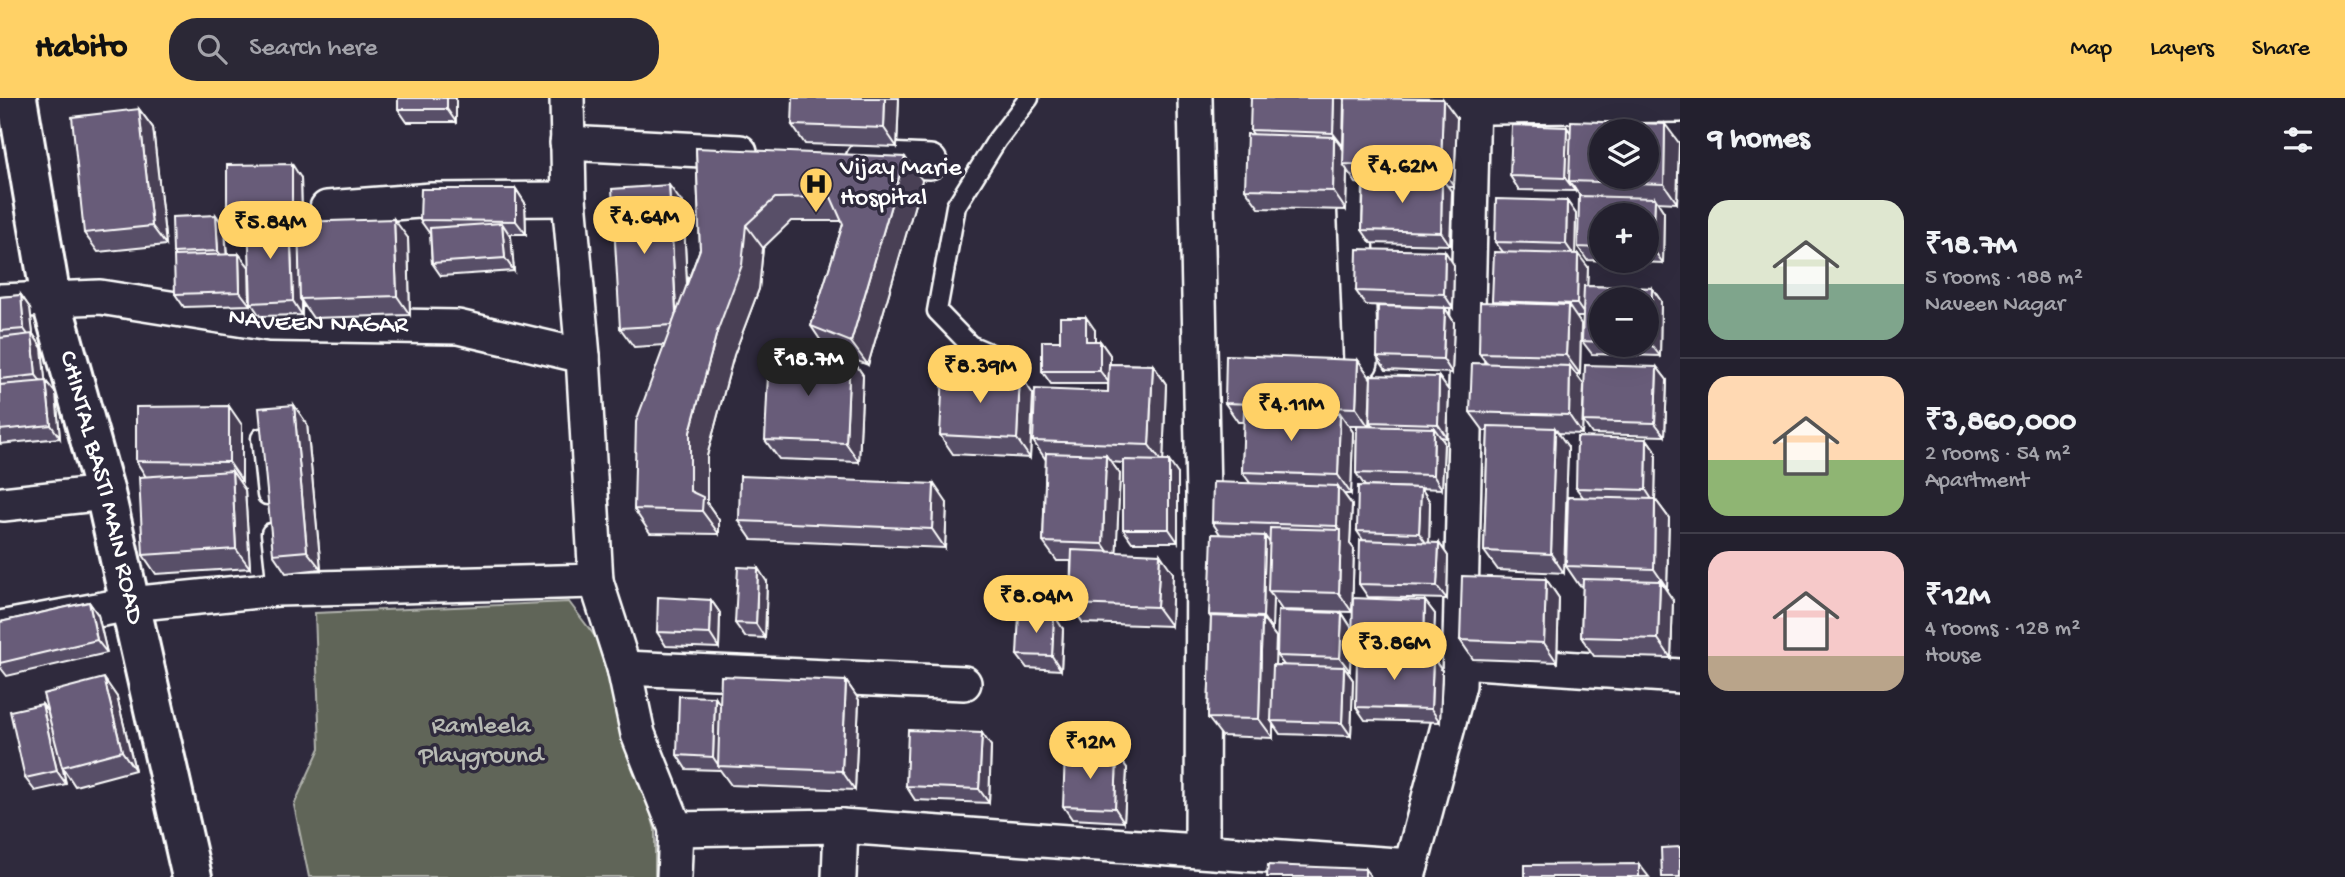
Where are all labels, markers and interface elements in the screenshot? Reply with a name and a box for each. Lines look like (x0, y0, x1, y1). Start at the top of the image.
search box (169, 18, 659, 81)
text: Habito (35, 30, 127, 68)
icon: search (193, 30, 231, 68)
text: Search here (249, 34, 377, 65)
text: Map (2070, 35, 2112, 64)
text: Layers (2150, 35, 2214, 64)
text: Share (2252, 35, 2310, 64)
map controls (1589, 119, 1659, 357)
button: layers (1589, 119, 1659, 189)
icon: filters (2279, 121, 2317, 159)
text: 9 homes (1708, 123, 1810, 158)
pin: ₹4.62M (1345, 146, 1459, 205)
place label: Vijay Marie Hospital (839, 154, 962, 215)
text: ₹4.62M (1367, 154, 1437, 181)
hospital icon: Vijay Marie Hospital (797, 165, 835, 214)
pin: ₹4.64M (587, 197, 701, 256)
pin: ₹5.84M (213, 202, 327, 261)
button: + (1589, 203, 1659, 273)
text: ₹4.64M (609, 205, 679, 232)
text: ₹5.84M (234, 210, 306, 237)
icon: home (1764, 228, 1848, 312)
text: ₹18.7M (1925, 230, 2017, 265)
text: 5 rooms · 188 m² (1925, 265, 2083, 292)
button: − (1589, 287, 1659, 357)
text: Naveen Nagar (1925, 292, 2065, 319)
street label: NAVEEN NAGAR (226, 302, 409, 342)
pin: ₹18.7M (751, 338, 865, 398)
pin: ₹8.39M (923, 345, 1037, 405)
text: ₹18.7M (773, 347, 843, 374)
street label: CHINTAL BASTI MAIN ROAD (51, 348, 150, 627)
text: ₹8.39M (944, 354, 1016, 381)
pin: ₹4.11M (1234, 384, 1348, 443)
text: ₹4.11M (1258, 392, 1324, 419)
icon: home (1764, 404, 1848, 488)
text: ₹3,860,000 (1925, 406, 2076, 441)
text: 2 rooms · 54 m² (1925, 441, 2071, 468)
text: Apartment (1925, 468, 2029, 495)
pin: ₹8.04M (979, 575, 1093, 635)
icon: home (1764, 579, 1848, 663)
text: ₹12M (1925, 581, 1990, 616)
text: ₹8.04M (1000, 584, 1072, 611)
text: 4 rooms · 128 m² (1925, 616, 2080, 643)
pin: ₹3.86M (1337, 622, 1451, 682)
text: ₹3.86M (1358, 631, 1430, 658)
text: House (1925, 643, 1981, 670)
park label: Ramleela Playground (418, 712, 545, 773)
pin: ₹12M (1049, 722, 1131, 781)
text: ₹12M (1065, 730, 1115, 757)

